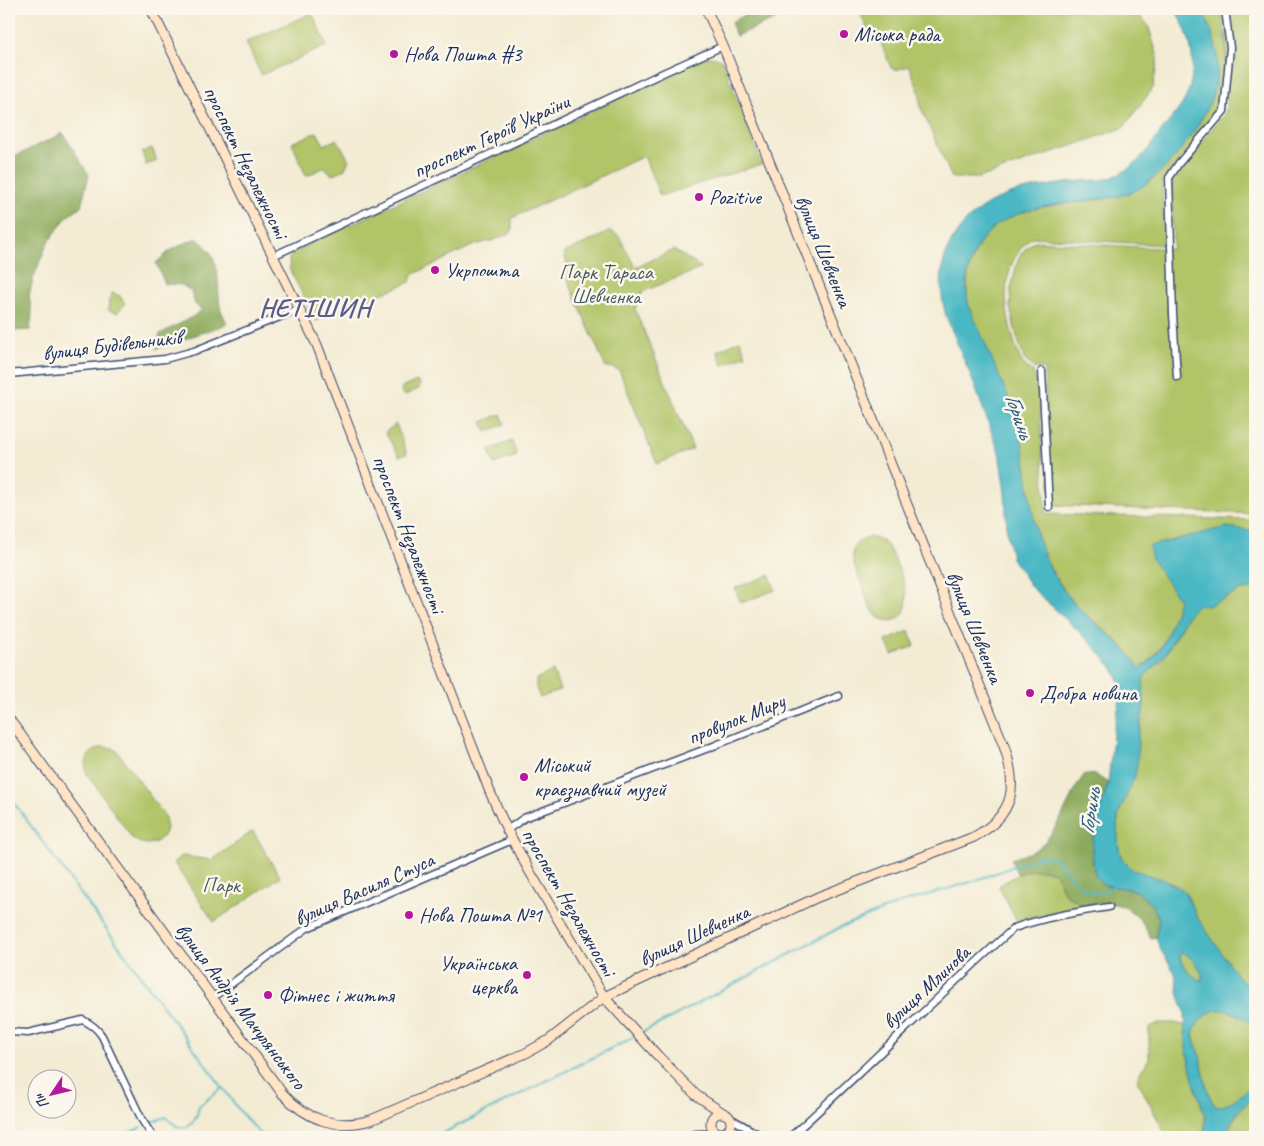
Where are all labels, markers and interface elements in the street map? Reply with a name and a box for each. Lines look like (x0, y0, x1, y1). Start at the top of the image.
place label: Міська рада (854, 21, 942, 47)
marker: Міська рада (838, 28, 850, 40)
place label: Нова Пошта #3 (404, 41, 523, 67)
marker: Нова Пошта #3 (388, 48, 400, 60)
street label: проспект Незалежності (197, 81, 296, 246)
street label: проспект Героїв України (409, 88, 574, 184)
place label: Pozitive (709, 184, 763, 210)
marker: Pozitive (693, 191, 705, 203)
street label: вулиця Шевченка (790, 191, 859, 313)
place label: Укрпошта (445, 257, 520, 283)
park label: Парк Тараса Шевченка (559, 259, 655, 309)
marker: Укрпошта (429, 264, 441, 276)
district label: НЕТІШИН (259, 291, 375, 324)
street label: вулиця Будівельників (41, 323, 188, 366)
water label: Горинь (998, 390, 1040, 444)
street label: проспект Незалежності (366, 451, 452, 620)
street label: вулиця Шевченка (941, 567, 1010, 689)
place label: Добра новина (1040, 680, 1138, 706)
street label: провулок Миру (684, 687, 790, 750)
marker: Добра новина (1024, 687, 1036, 699)
place label: Міський краєзнавчий музей (534, 752, 667, 803)
marker: Міський краєзнавчий музей (518, 771, 530, 783)
water label: Горинь (1073, 784, 1108, 836)
street label: проспект Незалежності (515, 823, 623, 984)
street label: вулиця Василя Стуса (290, 846, 439, 931)
park label: Парк (202, 872, 242, 898)
street label: вулиця Шевченка (635, 897, 755, 972)
place label: Нова Пошта №1 (419, 902, 544, 928)
marker: Нова Пошта №1 (403, 909, 415, 921)
street label: вулиця Андрія Мачулянського (170, 918, 313, 1096)
street label: вулиця Млинова (877, 938, 977, 1034)
place label: Українська церква (440, 950, 519, 1000)
marker: Українська церква (521, 969, 533, 981)
place label: Фітнес і життя (278, 982, 395, 1008)
marker: Фітнес і життя (262, 989, 274, 1001)
north arrow (28, 1068, 78, 1118)
text: Пн (30, 1090, 53, 1112)

